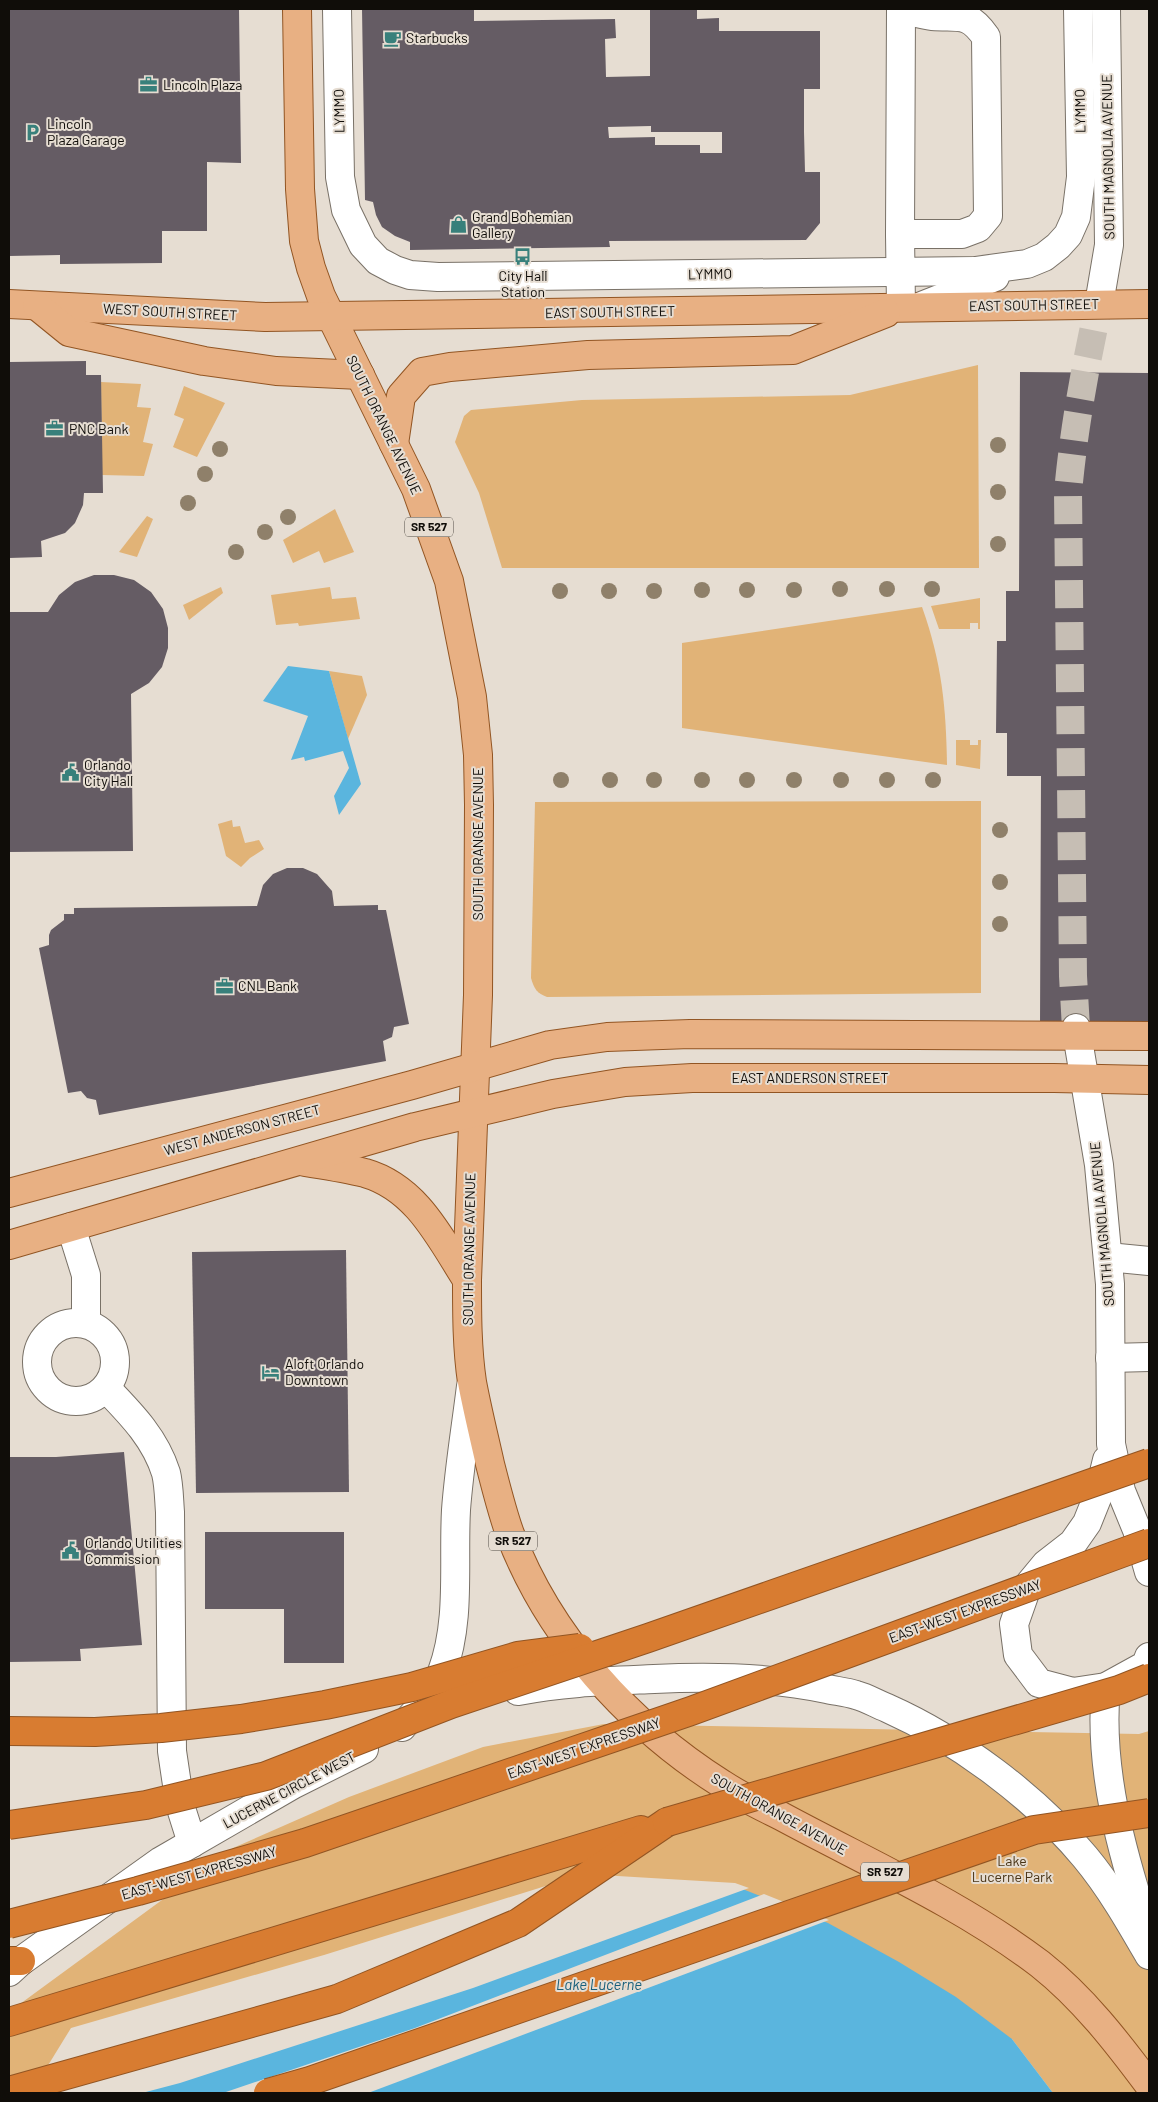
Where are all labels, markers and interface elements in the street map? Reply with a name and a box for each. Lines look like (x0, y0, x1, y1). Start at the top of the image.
cafe icon: Starbucks (382, 28, 402, 48)
place label: Starbucks (406, 29, 468, 46)
street label: SOUTH MAGNOLIA AVENUE (1098, 74, 1117, 240)
office icon: Lincoln Plaza (139, 75, 159, 95)
place label: Lincoln Plaza (163, 76, 242, 93)
street label: LYMMO (330, 89, 347, 133)
street label: LYMMO (1071, 89, 1088, 133)
place label: Lincoln Plaza Garage (47, 115, 125, 148)
parking icon: Lincoln Plaza Garage (23, 122, 43, 142)
place label: Grand Bohemian Gallery (472, 208, 572, 241)
shop icon: Grand Bohemian Gallery (448, 215, 468, 235)
bus stop icon: City Hall Station (513, 246, 533, 266)
street label: LYMMO (688, 265, 732, 282)
place label: City Hall Station (498, 267, 548, 300)
street label: EAST SOUTH STREET (969, 295, 1099, 314)
street label: WEST SOUTH STREET (102, 299, 238, 324)
street label: EAST SOUTH STREET (545, 302, 675, 321)
street label: SOUTH ORANGE AVENUE (343, 352, 426, 497)
office icon: PNC Bank (45, 419, 65, 439)
place label: PNC Bank (69, 420, 128, 437)
road number: SR 527 (405, 518, 453, 536)
place label: Orlando City Hall (84, 756, 133, 789)
public building icon: Orlando City Hall (60, 763, 80, 783)
street label: SOUTH ORANGE AVENUE (469, 768, 486, 920)
office icon: CNL Bank (214, 976, 234, 996)
place label: CNL Bank (238, 977, 297, 994)
street label: EAST ANDERSON STREET (731, 1069, 889, 1086)
street label: WEST ANDERSON STREET (162, 1100, 322, 1159)
street label: SOUTH MAGNOLIA AVENUE (1086, 1141, 1117, 1307)
street label: SOUTH ORANGE AVENUE (459, 1172, 478, 1326)
place label: Aloft Orlando Downtown (285, 1355, 364, 1388)
hotel icon: Aloft Orlando Downtown (261, 1362, 281, 1382)
road number: SR 527 (489, 1532, 537, 1550)
place label: Orlando Utilities Commission (85, 1534, 182, 1567)
public building icon: Orlando Utilities Commission (61, 1541, 81, 1561)
street label: EAST-WEST EXPRESSWAY (886, 1575, 1043, 1646)
street label: EAST-WEST EXPRESSWAY (505, 1713, 663, 1782)
street label: LUCERNE CIRCLE WEST (220, 1747, 358, 1832)
street label: SOUTH ORANGE AVENUE (708, 1769, 850, 1858)
street label: EAST-WEST EXPRESSWAY (119, 1842, 278, 1903)
park label: Lake Lucerne Park (972, 1852, 1052, 1885)
road number: SR 527 (861, 1862, 909, 1881)
water label: Lake Lucerne (556, 1975, 642, 1993)

